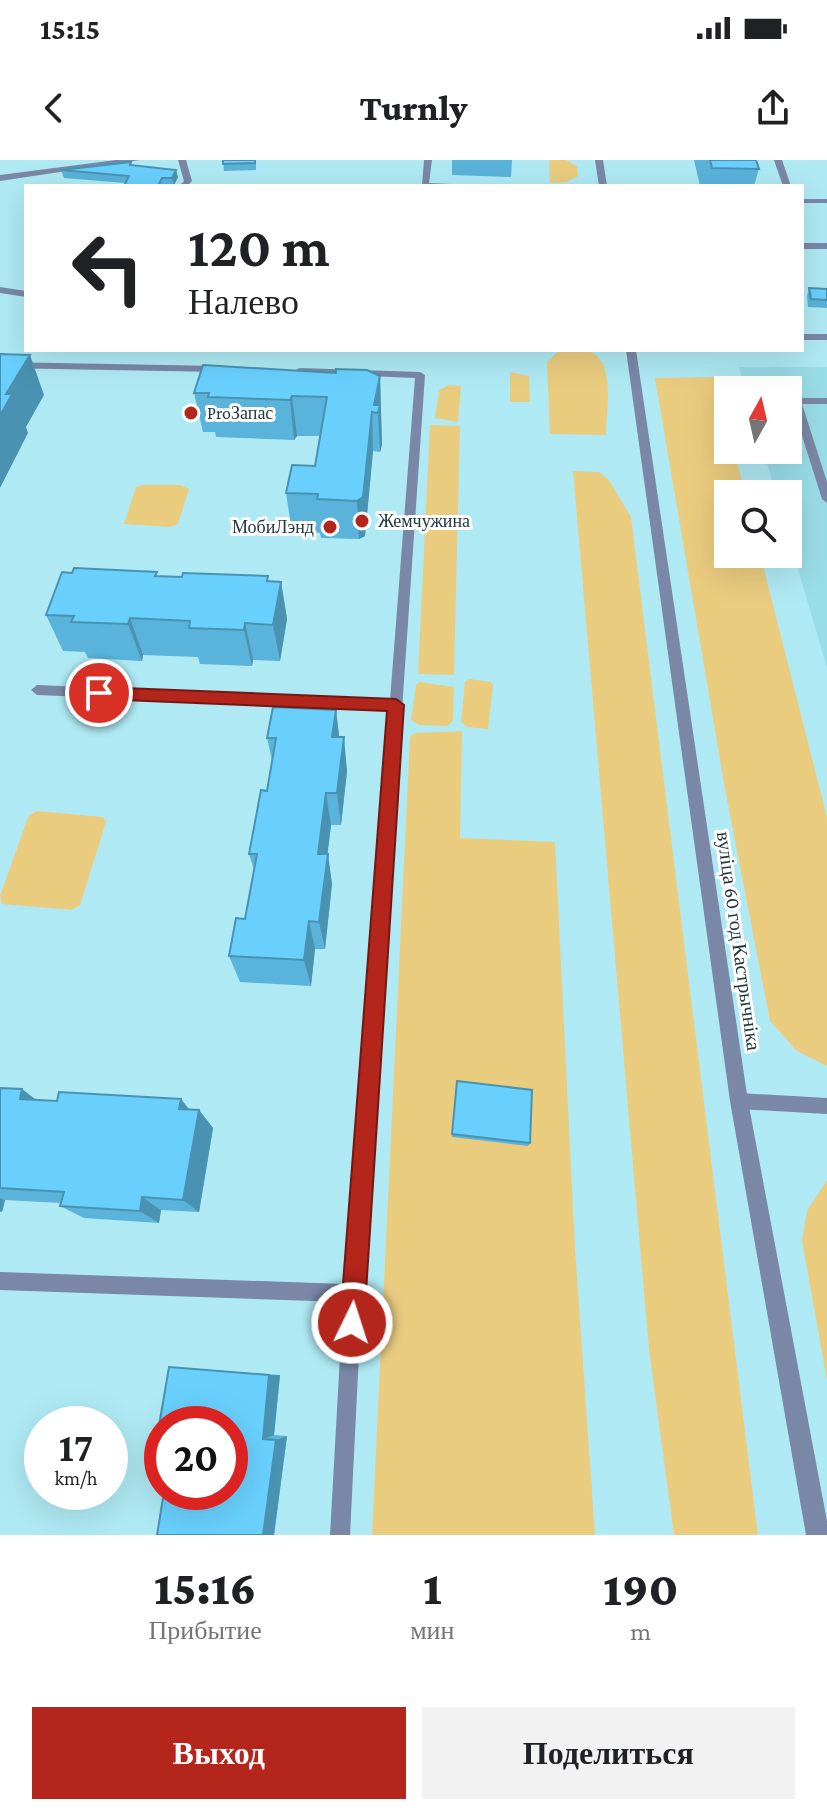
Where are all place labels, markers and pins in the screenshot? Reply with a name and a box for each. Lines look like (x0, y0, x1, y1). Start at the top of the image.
place label: ProЗапас (207, 403, 273, 423)
marker: ProЗапас (182, 404, 200, 422)
place label: Жемчужина (378, 511, 470, 531)
marker: Жемчужина (353, 512, 371, 530)
place label: МобиЛэнд (232, 517, 314, 537)
marker: МобиЛэнд (321, 518, 339, 536)
pin (65, 659, 133, 727)

